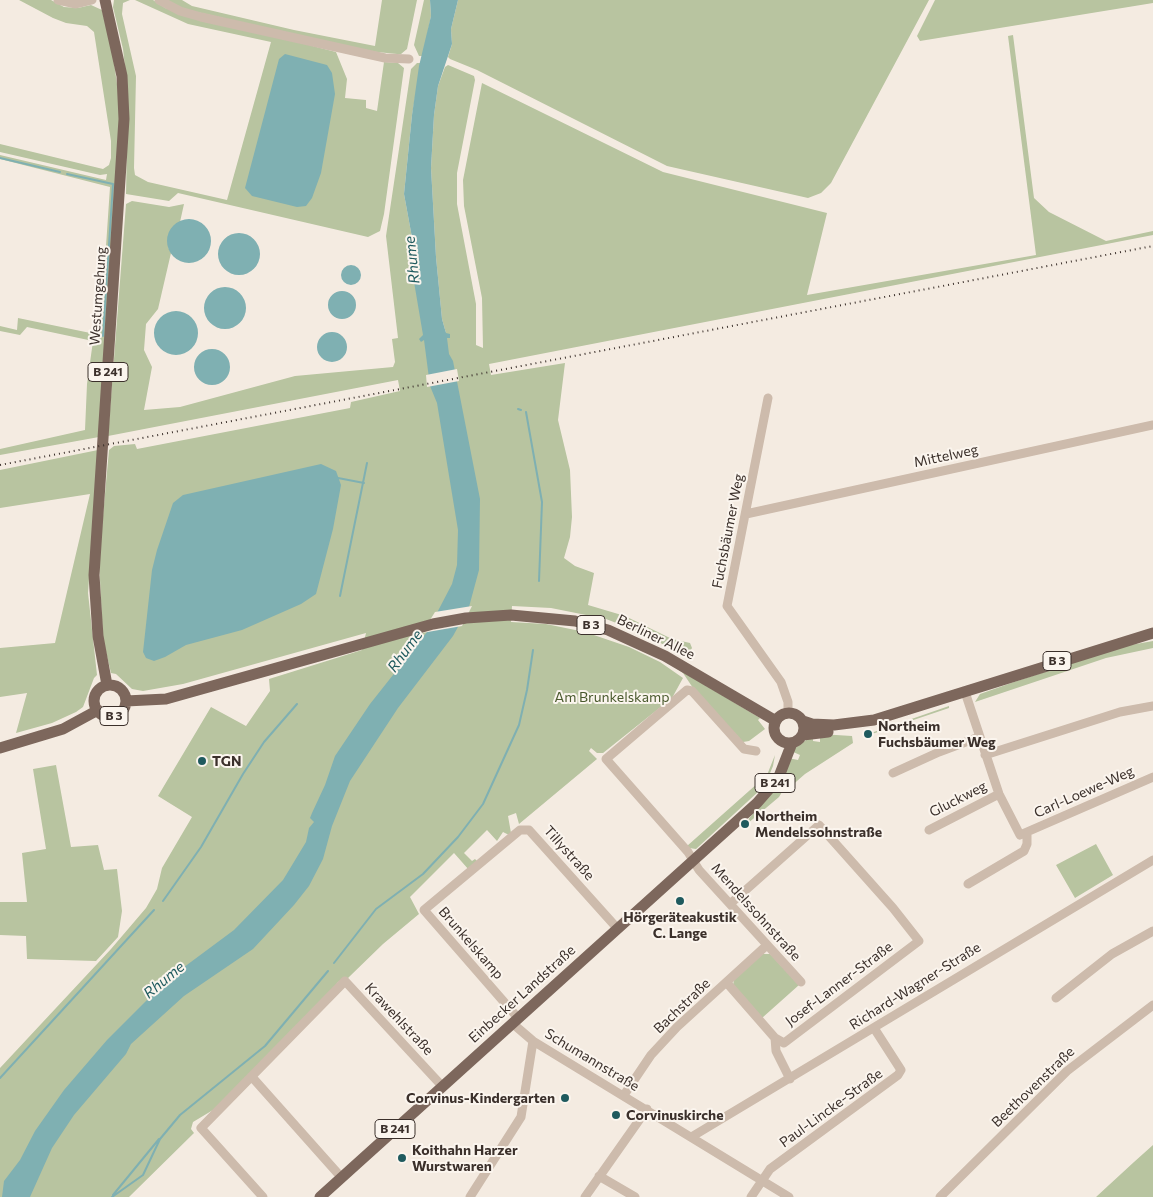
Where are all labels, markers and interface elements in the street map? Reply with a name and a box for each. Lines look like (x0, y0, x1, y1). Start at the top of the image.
water label: Rhume (401, 235, 423, 285)
street label: Westumgehung (86, 246, 110, 346)
road number: B 241 (88, 362, 128, 382)
street label: Mittelweg (912, 441, 980, 471)
street label: Fuchsbäumer Weg (709, 472, 747, 590)
street label: Berliner Allee (614, 611, 698, 663)
road number: B 3 (577, 616, 605, 634)
water label: Rhume (384, 626, 426, 676)
road number: B 3 (1043, 651, 1071, 670)
park label: Am Brunkelskamp (554, 689, 670, 705)
road number: B 3 (100, 706, 128, 726)
place label: Northeim Fuchsbäumer Weg (878, 718, 996, 750)
marker: Northeim Fuchsbäumer Weg (862, 728, 874, 740)
place label: TGN (212, 753, 241, 769)
marker: TGN (196, 755, 208, 767)
street label: Carl-Loewe-Weg (1032, 762, 1136, 822)
road number: B 241 (755, 774, 795, 792)
street label: Gluckweg (927, 777, 989, 821)
place label: Northeim Mendelssohnstraße (755, 808, 882, 840)
marker: Northeim Mendelssohnstraße (739, 818, 751, 830)
street label: Tillystraße (540, 822, 598, 884)
street label: Mendelssohnstraße (708, 860, 804, 964)
marker: Hörgeräteakustik C. Lange (674, 895, 686, 907)
street label: Brunkelskamp (435, 903, 507, 983)
place label: Hörgeräteakustik C. Lange (623, 909, 737, 942)
street label: Josef-Lanner-Straße (782, 938, 896, 1030)
street label: Richard-Wagner-Straße (846, 939, 984, 1033)
street label: Einbecker Landstraße (465, 942, 579, 1046)
water label: Rhume (140, 958, 188, 1002)
street label: Bachstraße (650, 975, 714, 1037)
street label: Krawehlstraße (361, 979, 437, 1059)
street label: Schumannstraße (542, 1025, 642, 1095)
street label: Beethovenstraße (988, 1043, 1078, 1131)
street label: Paul-Lincke-Straße (776, 1065, 886, 1151)
place label: Corvinus-Kindergarten (406, 1090, 555, 1106)
marker: Corvinus-Kindergarten (559, 1092, 571, 1104)
place label: Corvinuskirche (626, 1107, 724, 1123)
marker: Corvinuskirche (610, 1109, 622, 1121)
road number: B 241 (375, 1120, 415, 1138)
place label: Koithahn Harzer Wurstwaren (412, 1142, 518, 1174)
marker: Koithahn Harzer Wurstwaren (396, 1152, 408, 1164)

